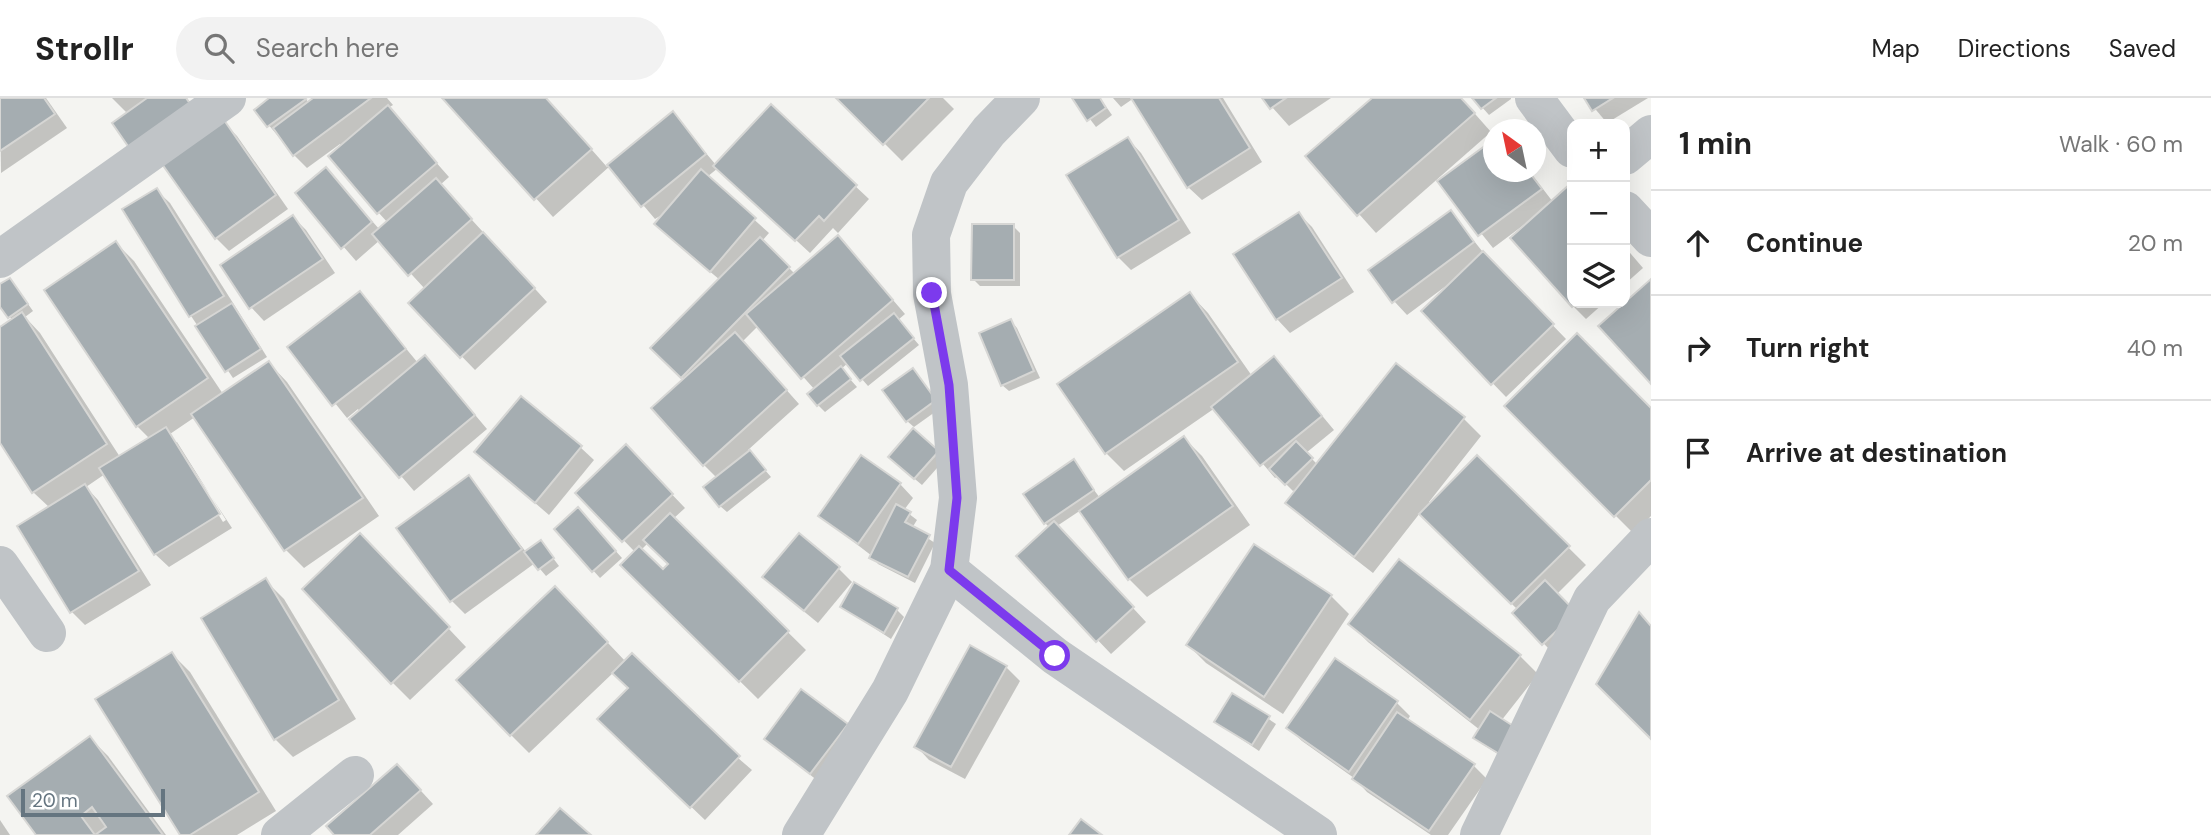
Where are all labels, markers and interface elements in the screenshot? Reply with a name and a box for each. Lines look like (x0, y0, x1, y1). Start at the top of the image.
search box (176, 17, 666, 80)
text: Strollr (35, 27, 134, 70)
icon: search (200, 29, 238, 67)
text: Search here (256, 31, 399, 65)
text: Map (1872, 33, 1920, 64)
text: Directions (1958, 33, 2071, 64)
text: Saved (2109, 33, 2176, 64)
north arrow (1483, 119, 1546, 182)
map controls (1567, 119, 1630, 308)
button: + (1567, 119, 1630, 182)
text: 1 min (1679, 124, 1752, 163)
text: Walk · 60 m (2059, 129, 2183, 159)
button: − (1567, 182, 1630, 245)
icon: ahead (1679, 224, 1717, 262)
text: Continue (1746, 226, 1863, 260)
text: 20 m (2128, 228, 2183, 258)
button: layers (1567, 245, 1630, 308)
route end (916, 277, 947, 308)
icon: right (1679, 329, 1717, 367)
text: Turn right (1746, 331, 1870, 365)
text: 40 m (2127, 333, 2183, 363)
icon: arrive (1679, 434, 1717, 472)
text: Arrive at destination (1746, 436, 2007, 470)
route start (1039, 640, 1070, 671)
scale bar (21, 786, 164, 818)
text: 20 m (32, 788, 78, 813)

